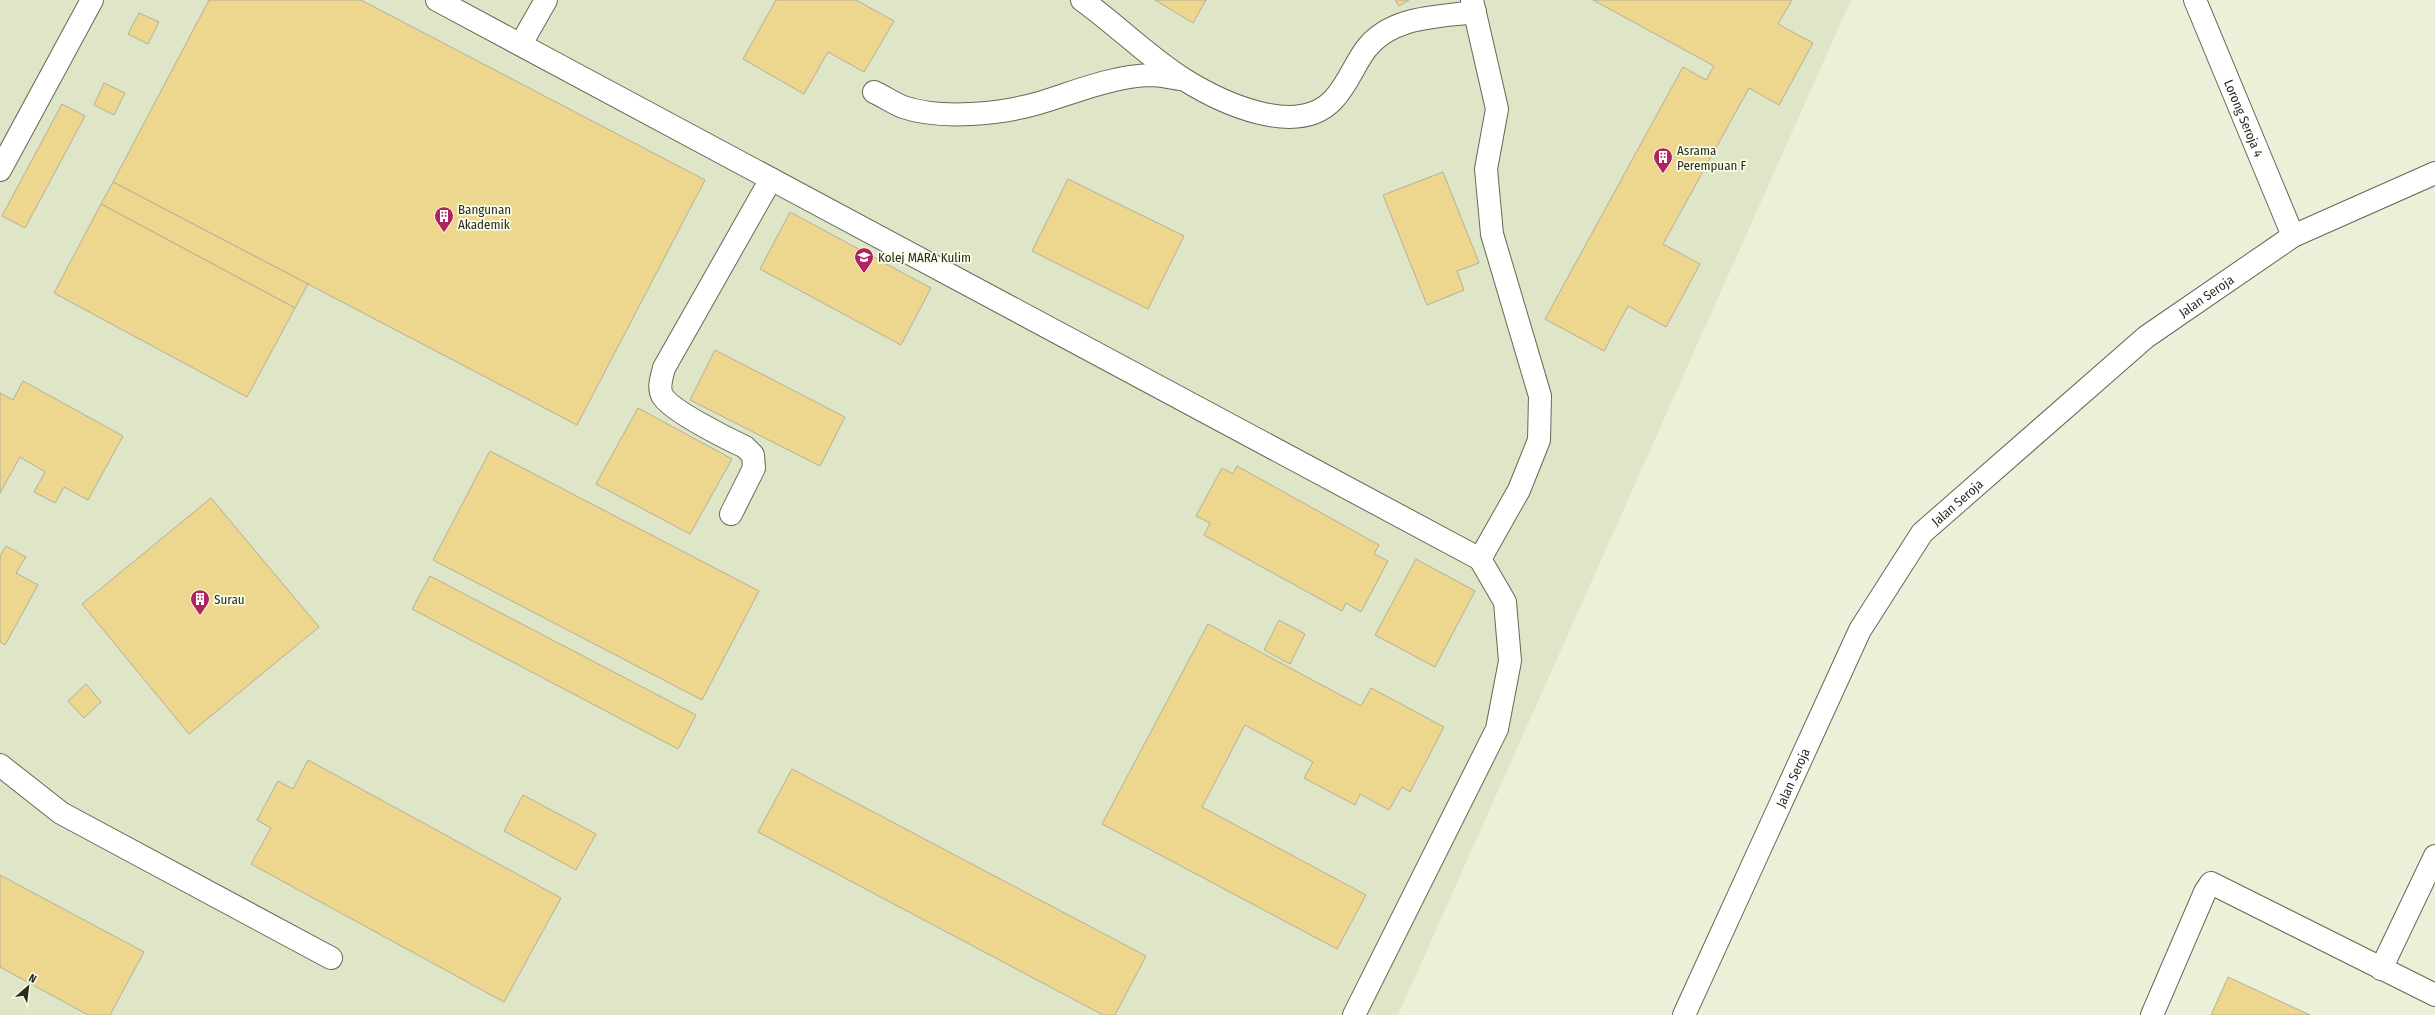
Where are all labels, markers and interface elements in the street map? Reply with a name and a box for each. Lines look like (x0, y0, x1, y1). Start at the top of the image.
street label: Lorong Seroja 4 (2221, 77, 2267, 159)
place label: Asrama Perempuan F (1677, 143, 1746, 173)
building icon: Asrama Perempuan F (1652, 146, 1674, 174)
place label: Bangunan Akademik (458, 202, 511, 232)
building icon: Bangunan Akademik (433, 205, 455, 233)
school or university icon: Kolej MARA Kulim (853, 246, 875, 274)
place label: Kolej MARA Kulim (878, 250, 971, 265)
street label: Jalan Seroja (2176, 272, 2236, 320)
street label: Jalan Seroja (1928, 476, 1986, 529)
building icon: Surau (189, 588, 211, 616)
place label: Surau (214, 592, 245, 607)
street label: Jalan Seroja (1773, 746, 1812, 809)
north arrow (8, 967, 48, 1007)
text: N (26, 971, 38, 986)

